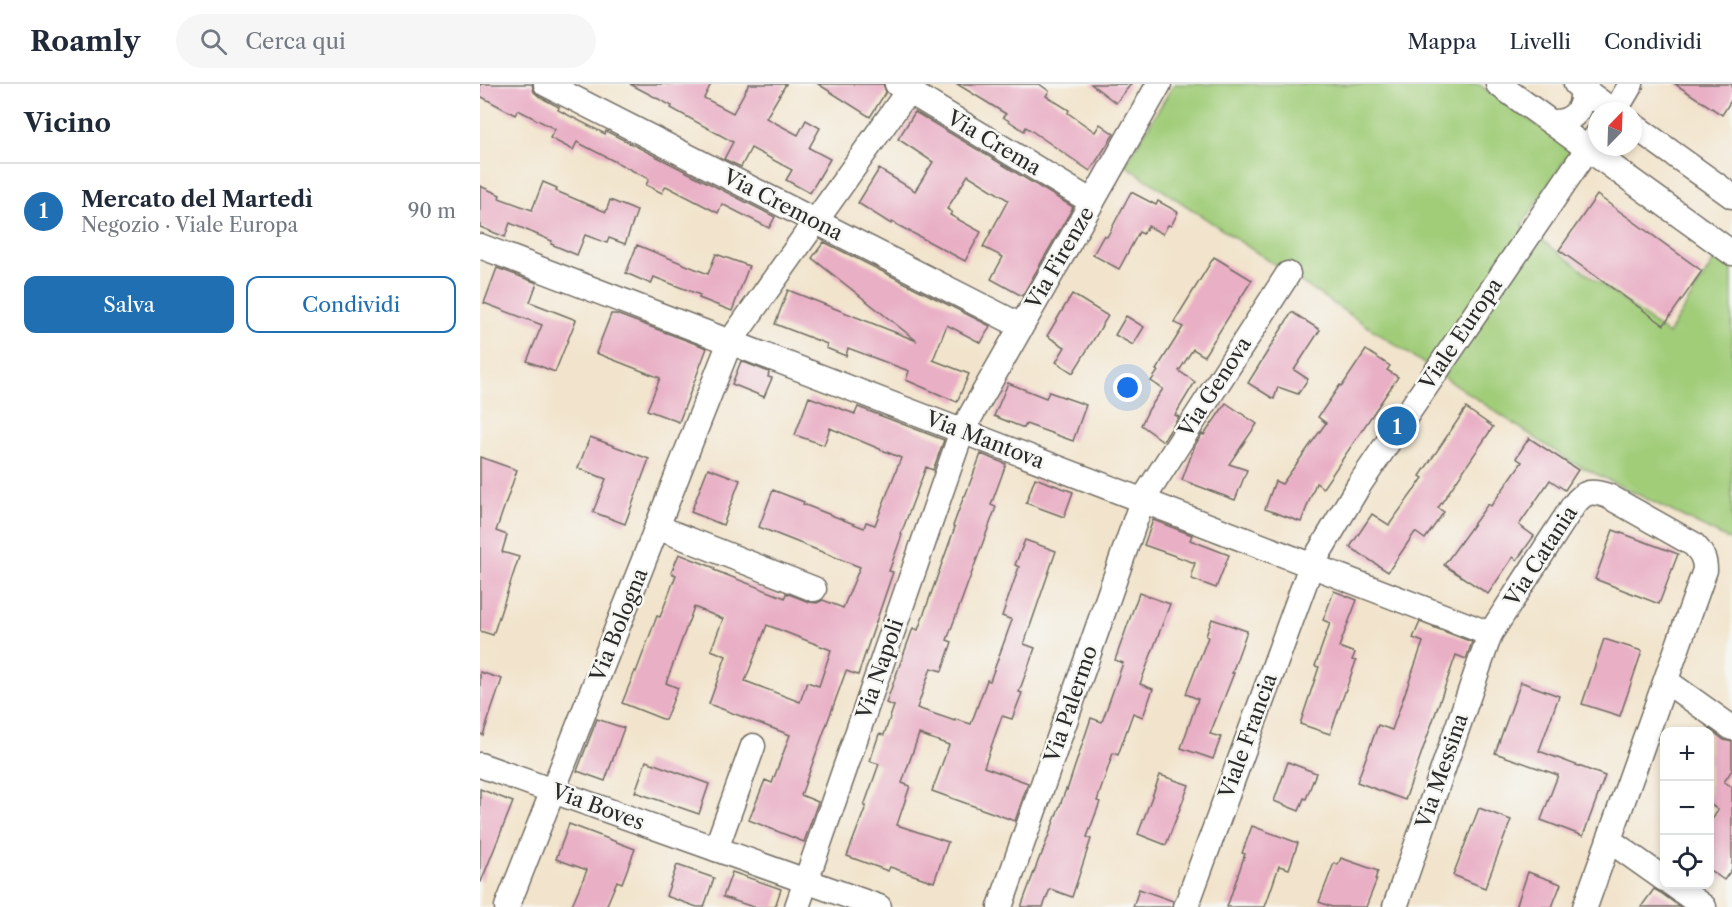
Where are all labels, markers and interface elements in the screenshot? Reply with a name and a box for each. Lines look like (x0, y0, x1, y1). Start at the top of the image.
search box (176, 14, 596, 68)
text: Roamly (30, 24, 140, 58)
icon: search (197, 25, 230, 58)
text: Cerca qui (245, 28, 346, 55)
text: Mappa (1407, 29, 1477, 54)
text: Livelli (1510, 29, 1571, 54)
text: Condividi (1604, 29, 1702, 54)
north arrow (1588, 102, 1642, 156)
street label: Via Crema (942, 104, 1047, 181)
text: Vicino (24, 107, 111, 139)
street label: Via Cremona (718, 163, 848, 246)
text: Mercato del Martedì (81, 186, 313, 213)
text: 1 (39, 199, 48, 223)
text: 90 m (408, 199, 456, 223)
street label: Via Firenze (1020, 202, 1099, 314)
text: Negozio · Viale Europa (81, 213, 298, 237)
street label: Viale Europa (1414, 272, 1508, 395)
button: Salva (24, 276, 234, 333)
button: Condividi (246, 276, 456, 333)
street label: Via Genova (1173, 331, 1257, 442)
your location (1113, 373, 1142, 402)
pin: 1 (1378, 404, 1416, 448)
street label: Via Mantova (922, 405, 1049, 474)
street label: Via Catania (1498, 500, 1583, 611)
street label: Via Bologna (584, 564, 653, 686)
street label: Via Napoli (850, 615, 908, 723)
street label: Via Palermo (1039, 642, 1102, 766)
street label: Viale Francia (1213, 669, 1282, 803)
street label: Via Messina (1410, 709, 1473, 832)
map controls (1660, 727, 1714, 889)
button: + (1660, 727, 1714, 781)
street label: Via Boves (548, 778, 648, 835)
button: − (1660, 781, 1714, 835)
button: locate (1660, 835, 1714, 889)

